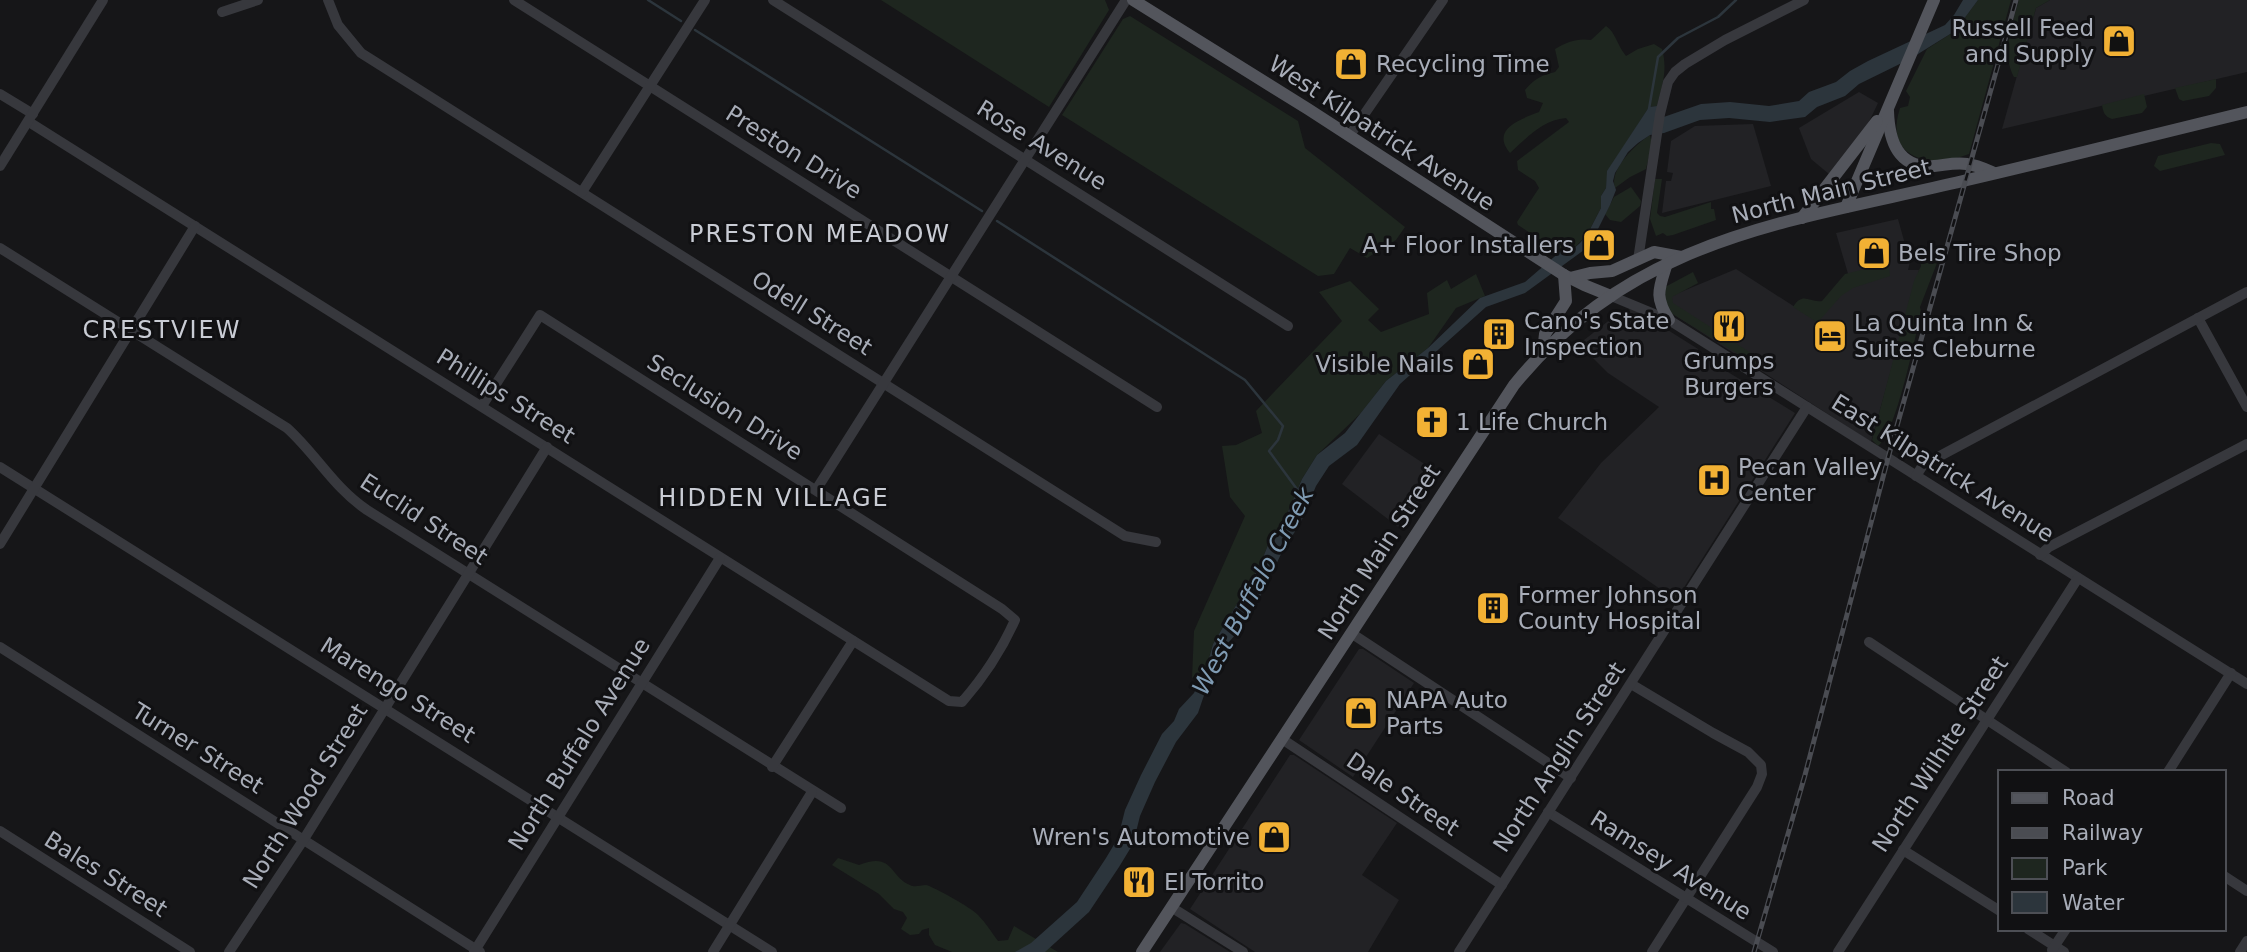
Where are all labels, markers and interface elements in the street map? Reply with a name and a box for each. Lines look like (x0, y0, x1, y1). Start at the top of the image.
place label: Russell Feed and Supply (1951, 15, 2094, 67)
shop icon: Russell Feed and Supply (2100, 22, 2138, 60)
shop icon: Recycling Time (1332, 45, 1370, 83)
street label: West Kilpatrick Avenue (1264, 50, 1500, 216)
place label: Recycling Time (1376, 51, 1550, 77)
street label: Rose Avenue (972, 95, 1112, 195)
street label: Preston Drive (721, 100, 867, 204)
street label: North Main Street (1729, 154, 1933, 228)
district label: PRESTON MEADOW (689, 220, 951, 248)
shop icon: A+ Floor Installers (1580, 226, 1618, 264)
place label: A+ Floor Installers (1362, 232, 1574, 258)
shop icon: Bels Tire Shop (1855, 234, 1893, 272)
place label: Bels Tire Shop (1898, 240, 2062, 266)
street label: Odell Street (747, 266, 877, 360)
restaurant icon: Grumps Burgers (1710, 307, 1748, 345)
place label: Cano's State Inspection (1524, 308, 1669, 360)
place label: La Quinta Inn & Suites Cleburne (1854, 310, 2036, 362)
building icon: Cano's State Inspection (1480, 315, 1518, 353)
district label: CRESTVIEW (83, 316, 241, 344)
hotel icon: La Quinta Inn & Suites Cleburne (1811, 317, 1849, 355)
street label: Phillips Street (432, 343, 580, 449)
shop icon: Visible Nails (1459, 345, 1497, 383)
place label: Grumps Burgers (1684, 348, 1774, 400)
street label: Seclusion Drive (643, 349, 807, 465)
place label: Visible Nails (1315, 351, 1454, 377)
street label: East Kilpatrick Avenue (1827, 389, 2059, 547)
church icon: 1 Life Church (1413, 403, 1451, 441)
place label: 1 Life Church (1456, 409, 1608, 435)
place label: Pecan Valley Center (1738, 454, 1882, 506)
street label: North Main Street (1313, 459, 1445, 645)
hospital icon: Pecan Valley Center (1695, 461, 1733, 499)
street label: Euclid Street (356, 468, 492, 570)
water label: West Buffalo Creek (1186, 482, 1320, 699)
district label: HIDDEN VILLAGE (658, 484, 890, 512)
place label: Former Johnson County Hospital (1518, 582, 1701, 634)
building icon: Former Johnson County Hospital (1474, 589, 1512, 627)
street label: Marengo Street (316, 632, 480, 748)
street label: North Buffalo Avenue (503, 633, 655, 855)
street label: North Wilhite Street (1867, 651, 2013, 857)
street label: North Anglin Street (1488, 657, 1630, 857)
place label: NAPA Auto Parts (1386, 687, 1508, 739)
shop icon: NAPA Auto Parts (1342, 694, 1380, 732)
street label: Turner Street (127, 697, 268, 799)
street label: North Wood Street (238, 699, 372, 893)
street label: Dale Street (1342, 747, 1464, 841)
legend (1998, 770, 2226, 931)
text: Road (2062, 786, 2115, 810)
street label: Ramsey Avenue (1586, 805, 1756, 925)
shop icon: Wren's Automotive (1255, 818, 1293, 856)
text: Railway (2062, 821, 2143, 845)
place label: Wren's Automotive (1032, 824, 1250, 850)
street label: Bales Street (40, 826, 172, 922)
text: Park (2062, 856, 2108, 880)
restaurant icon: El Torrito (1120, 863, 1158, 901)
place label: El Torrito (1164, 869, 1264, 895)
text: Water (2062, 891, 2124, 915)

